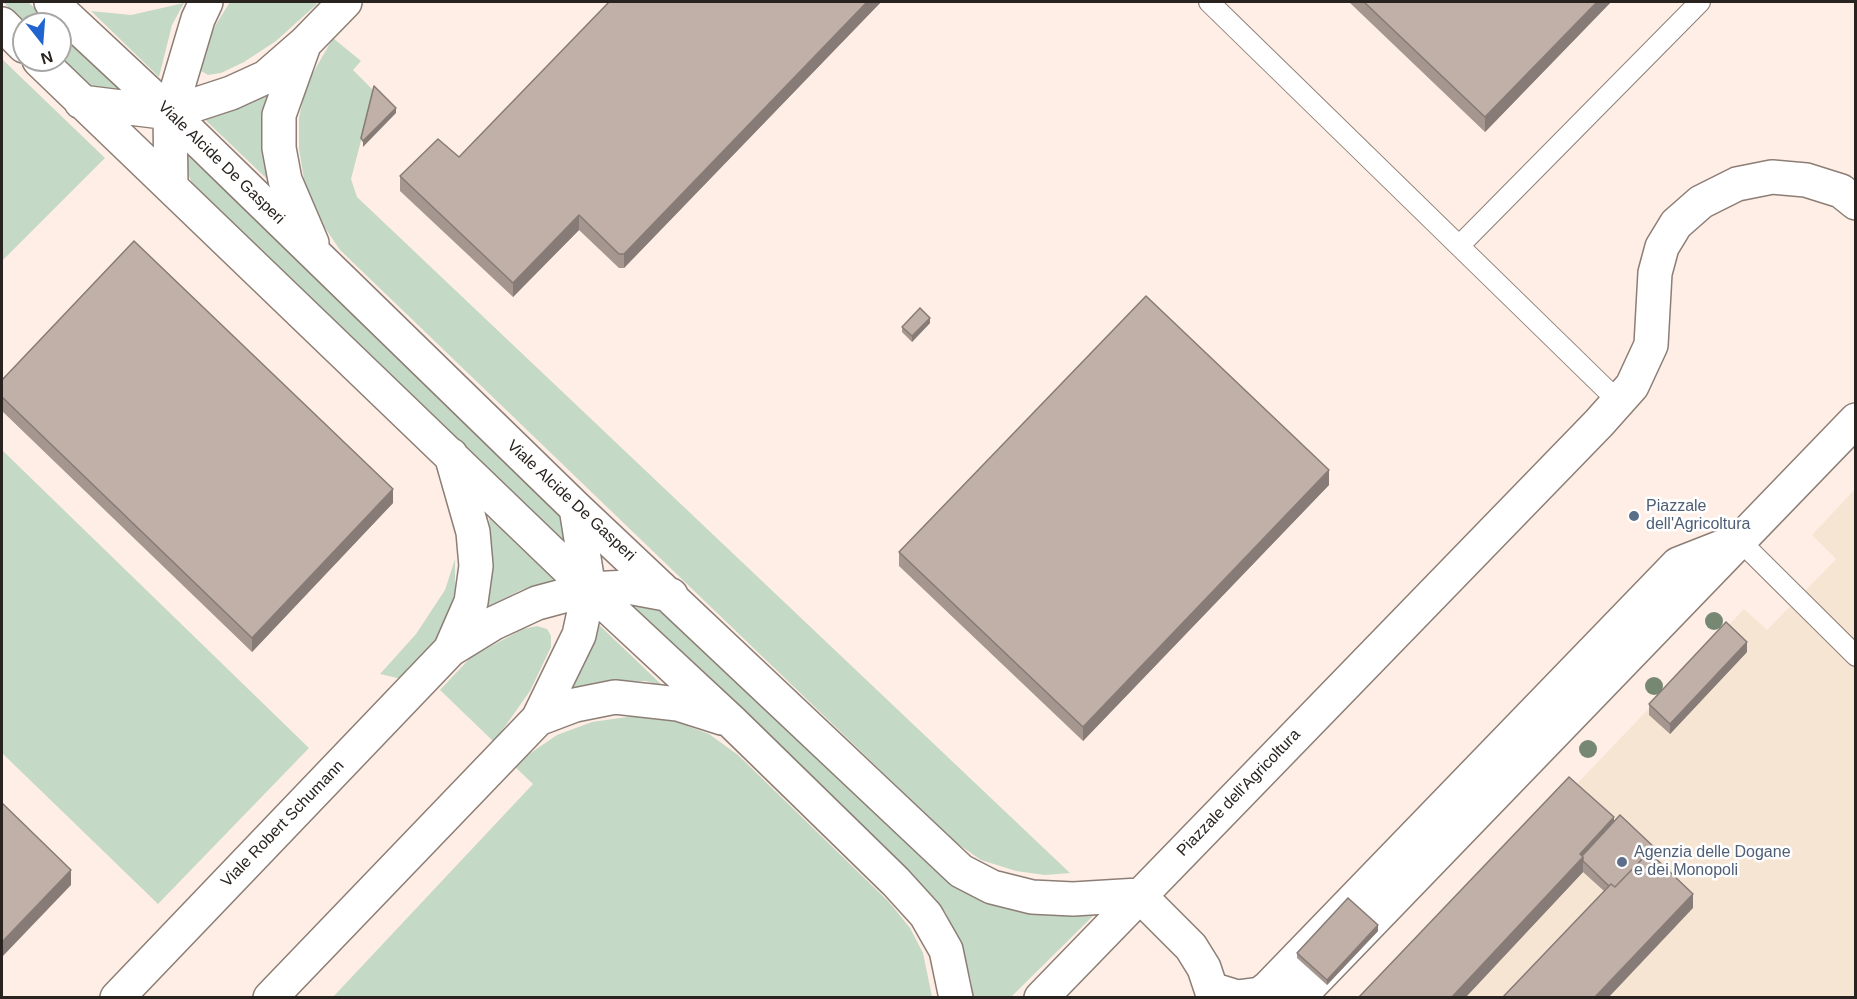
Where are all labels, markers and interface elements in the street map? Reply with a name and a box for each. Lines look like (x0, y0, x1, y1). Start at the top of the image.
north arrow (12, 12, 72, 72)
text: N (39, 48, 55, 68)
street label: Viale Alcide De Gasperi (154, 98, 288, 228)
street label: Viale Alcide De Gasperi (503, 436, 639, 566)
place label: Piazzale dell'Agricoltura (1646, 497, 1750, 535)
marker: Piazzale dell'Agricoltura (1627, 509, 1641, 523)
street label: Piazzale dell'Agricoltura (1173, 725, 1305, 861)
street label: Viale Robert Schumann (218, 757, 348, 891)
place label: Agenzia delle Dogane e dei Monopoli (1634, 843, 1791, 881)
marker: Agenzia delle Dogane e dei Monopoli (1615, 855, 1629, 869)

